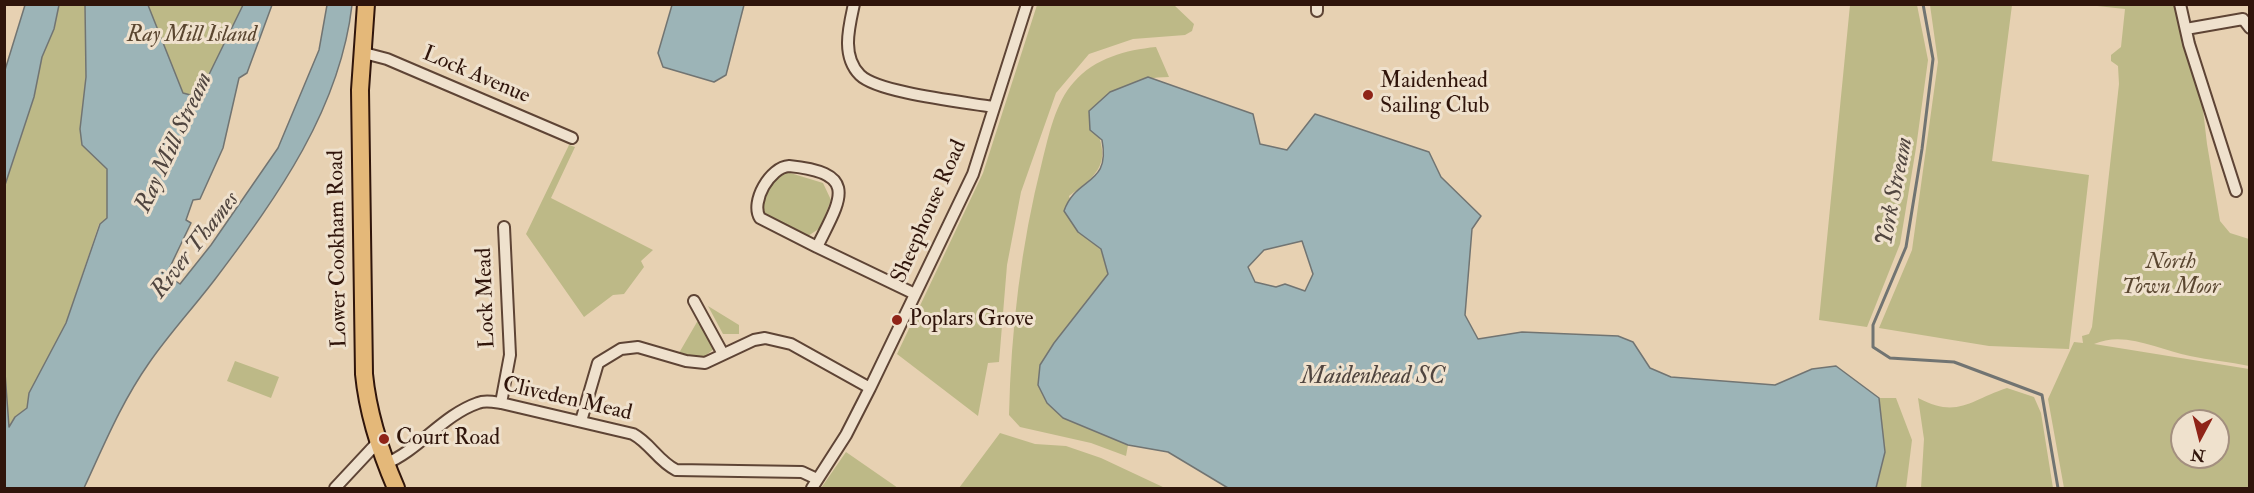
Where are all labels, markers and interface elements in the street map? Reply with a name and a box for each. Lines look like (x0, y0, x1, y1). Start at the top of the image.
park label: Ray Mill Island (127, 23, 257, 49)
street label: Lock Avenue (418, 42, 534, 110)
water label: Ray Mill Stream (130, 69, 220, 217)
place label: Maidenhead Sailing Club (1380, 69, 1489, 120)
marker: Maidenhead Sailing Club (1361, 88, 1375, 102)
water label: York Stream (1871, 135, 1921, 249)
street label: Sheephouse Road (887, 136, 973, 288)
street label: Lower Cookham Road (324, 150, 354, 348)
water label: River Thames (145, 187, 247, 305)
street label: Lock Mead (472, 247, 502, 349)
park label: North Town Moor (2122, 250, 2220, 302)
place label: Poplars Grove (909, 307, 1033, 333)
marker: Poplars Grove (890, 313, 904, 327)
water label: Maidenhead SC (1301, 364, 1445, 392)
street label: Cliveden Mead (500, 372, 634, 428)
north arrow (2170, 409, 2230, 469)
place label: Court Road (396, 426, 500, 452)
marker: Court Road (377, 432, 391, 446)
text: N (2190, 444, 2206, 466)

